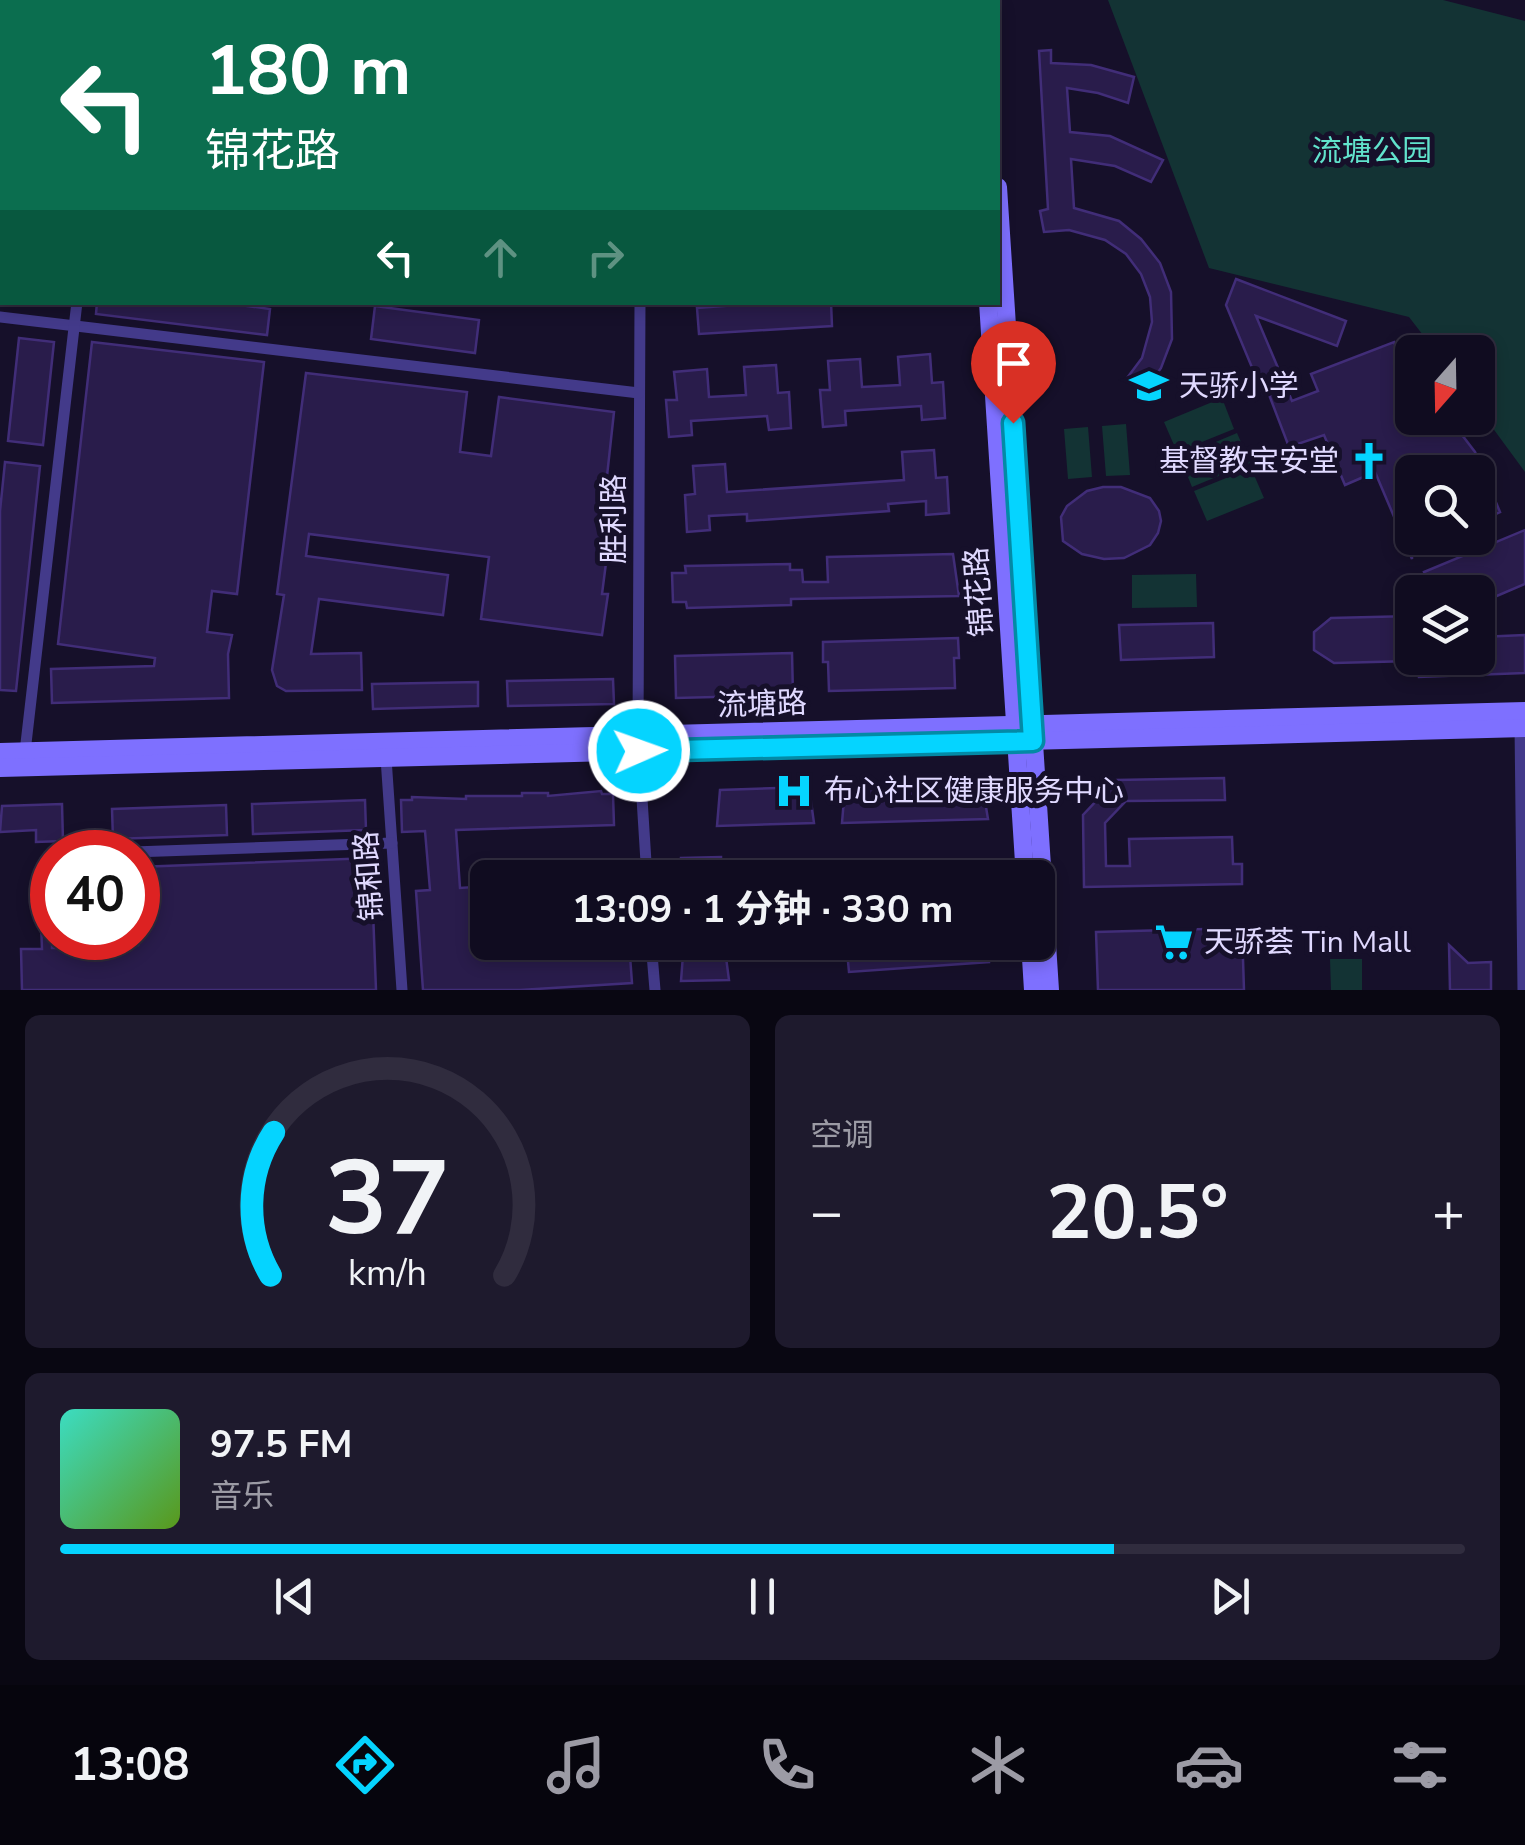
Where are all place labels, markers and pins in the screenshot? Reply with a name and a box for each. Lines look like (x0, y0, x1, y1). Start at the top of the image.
pin (971, 321, 1056, 424)
school or university icon: 天骄小学 (1128, 365, 1170, 407)
place label: 天骄小学 (1179, 366, 1299, 407)
church icon: 基督教宝安堂 (1348, 440, 1390, 482)
place label: 基督教宝安堂 (1159, 441, 1339, 482)
hospital icon: 布心社区健康服务中心 (773, 770, 815, 812)
place label: 布心社区健康服务中心 (824, 771, 1124, 812)
supermarket icon: 天骄荟 Tin Mall (1153, 921, 1195, 963)
place label: 天骄荟 Tin Mall (1204, 922, 1411, 963)

